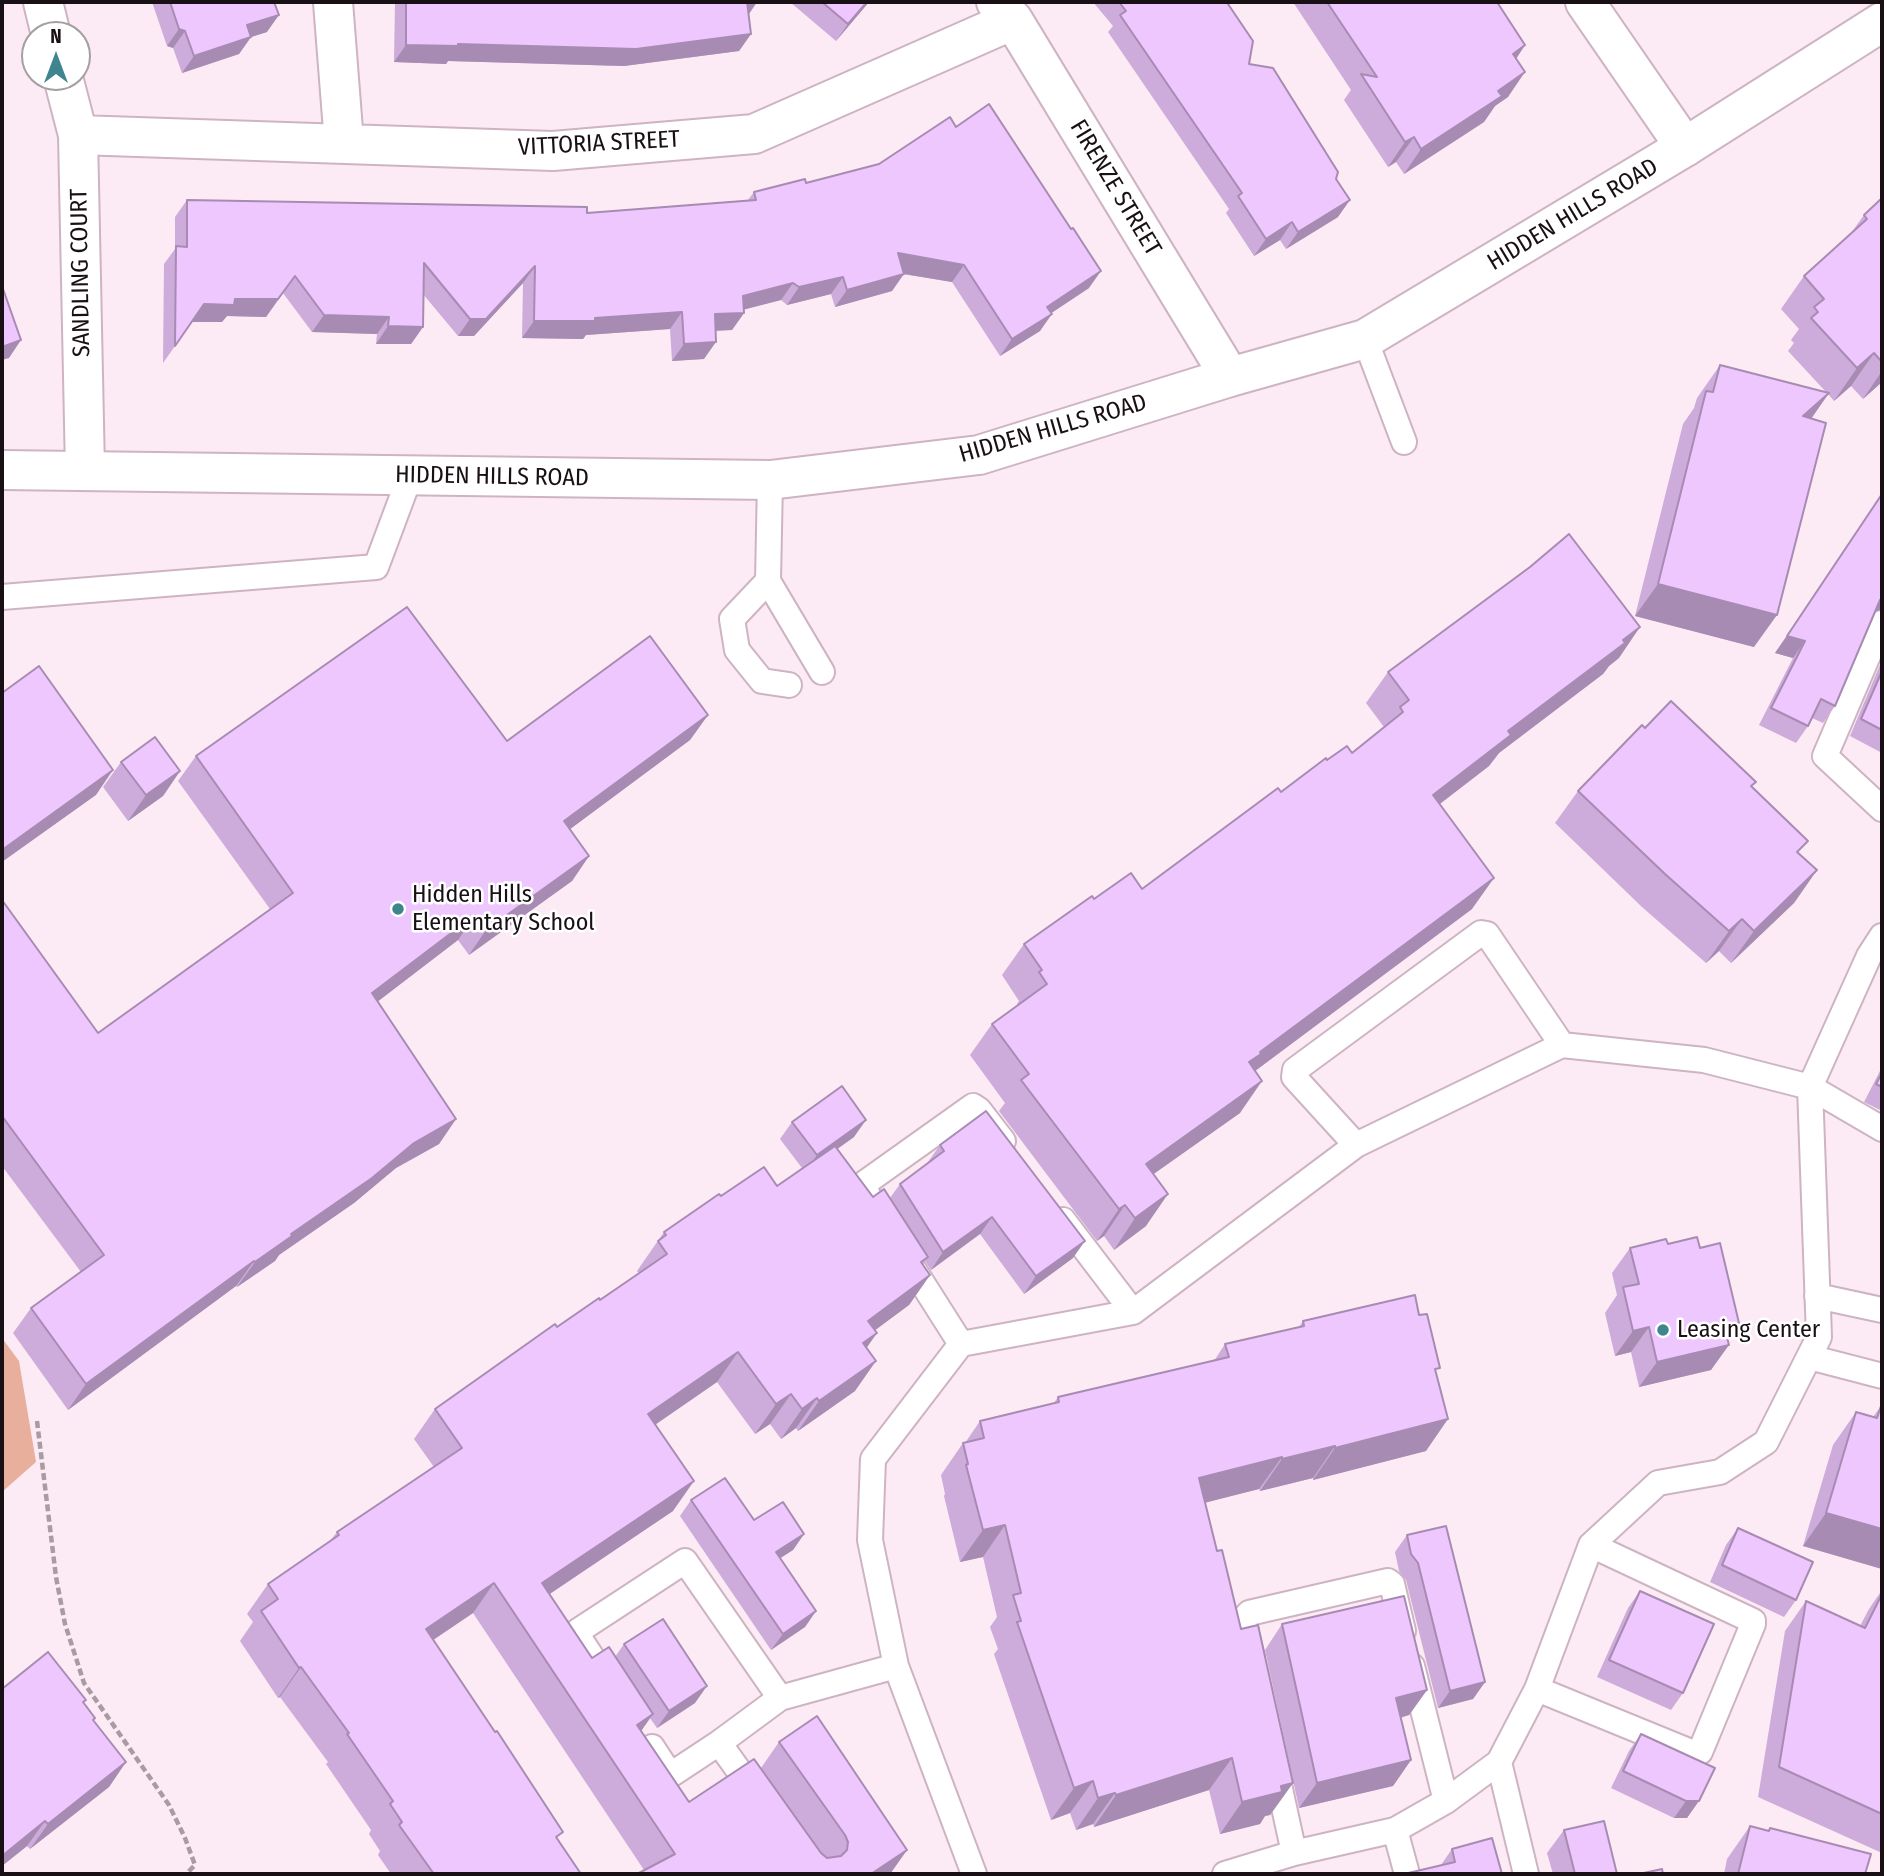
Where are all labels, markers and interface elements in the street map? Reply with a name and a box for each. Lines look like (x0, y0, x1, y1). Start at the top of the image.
north arrow (21, 21, 91, 91)
text: N (50, 25, 62, 48)
street label: FIRENZE STREET (1063, 115, 1167, 261)
street label: VITTORIA STREET (517, 125, 681, 163)
street label: HIDDEN HILLS ROAD (1483, 153, 1663, 277)
street label: SANDLING COURT (65, 189, 97, 357)
street label: HIDDEN HILLS ROAD (956, 388, 1150, 470)
street label: HIDDEN HILLS ROAD (395, 461, 589, 493)
place label: Hidden Hills Elementary School (412, 881, 595, 937)
marker: Hidden Hills Elementary School (390, 901, 406, 917)
place label: Leasing Center (1677, 1316, 1820, 1344)
marker: Leasing Center (1655, 1322, 1671, 1338)

